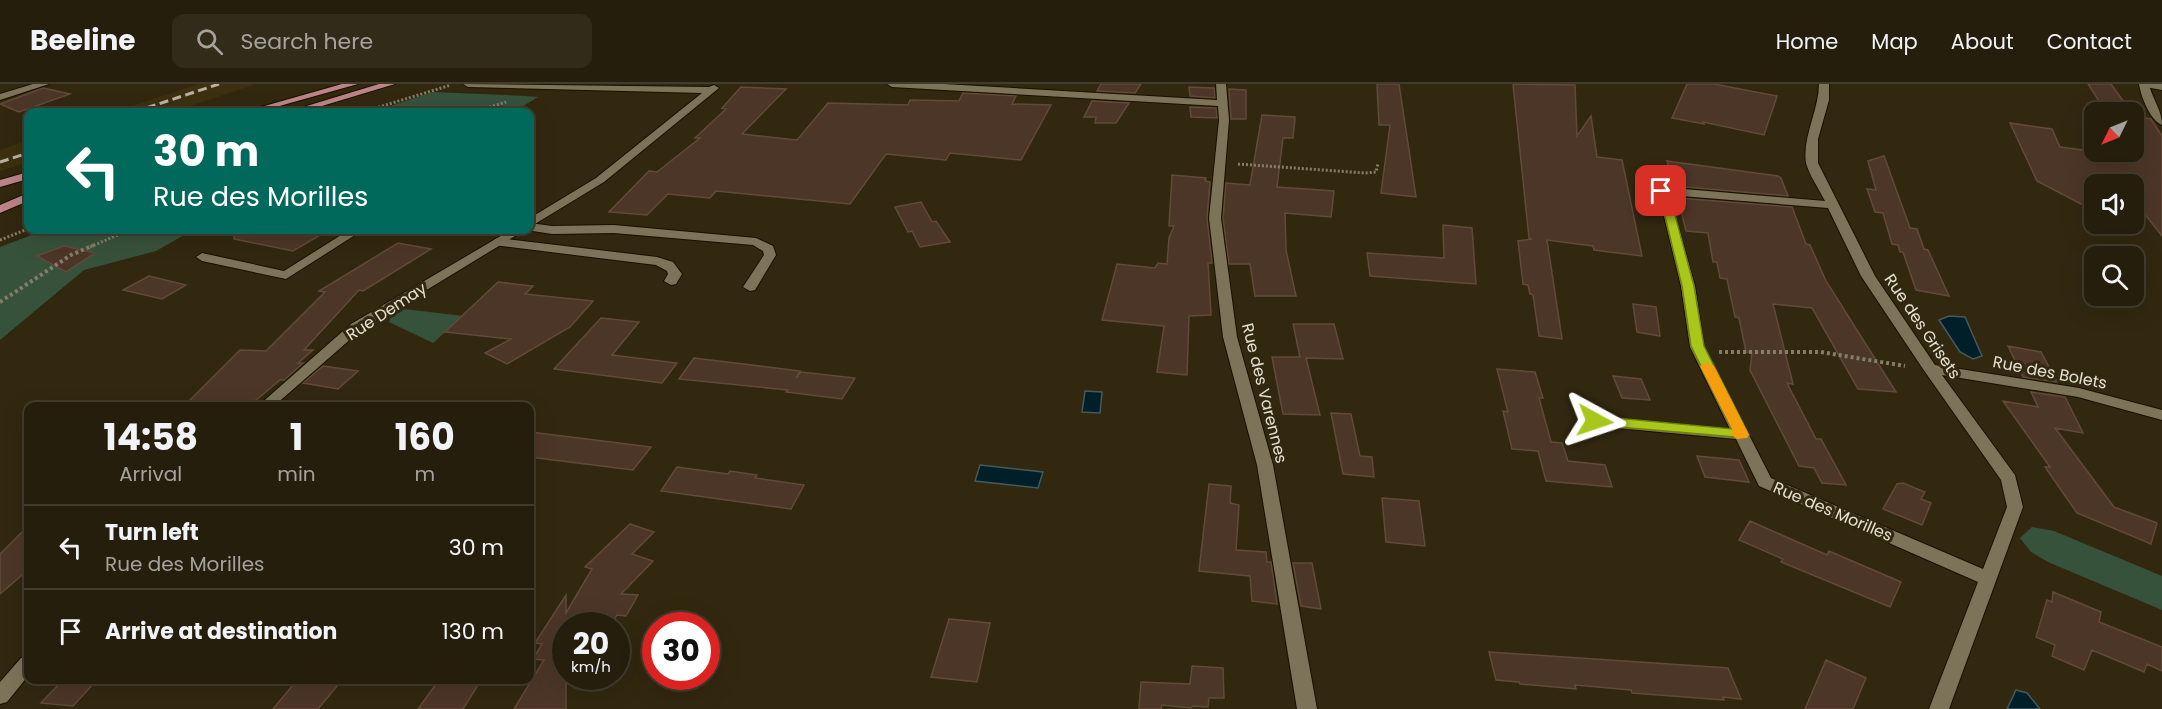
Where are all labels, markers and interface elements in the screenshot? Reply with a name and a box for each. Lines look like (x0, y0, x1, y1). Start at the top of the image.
search box (172, 14, 592, 68)
text: Beeline (30, 21, 136, 60)
icon: search (193, 25, 226, 58)
text: Search here (241, 26, 373, 57)
text: Home (1776, 27, 1838, 56)
text: Map (1871, 27, 1918, 56)
text: About (1951, 27, 2014, 56)
text: Contact (2047, 27, 2132, 56)
north arrow (2084, 102, 2144, 162)
map controls (2084, 102, 2144, 306)
text: 30 m (153, 122, 259, 181)
icon: left (54, 132, 132, 210)
pin (1635, 165, 1686, 216)
icon: arrive (1644, 174, 1677, 207)
button: sound (2084, 174, 2144, 234)
text: Rue des Morilles (153, 178, 368, 215)
button: search (2084, 246, 2144, 306)
street label: Rue des Grisets (1879, 269, 1966, 383)
street label: Rue Demay (342, 277, 431, 346)
street label: Rue des Varennes (1236, 321, 1293, 466)
street label: Rue des Bolets (1991, 350, 2109, 395)
position arrow (1563, 389, 1627, 453)
text: 14:58 (103, 412, 198, 463)
text: 1 (290, 412, 303, 463)
text: 160 (395, 412, 455, 463)
text: Arrival (119, 460, 182, 488)
text: min (277, 460, 316, 488)
text: m (414, 460, 435, 488)
street label: Rue des Morilles (1770, 476, 1896, 547)
text: Turn left (105, 517, 199, 548)
icon: left (54, 531, 87, 564)
text: 30 m (449, 532, 504, 563)
text: Rue des Morilles (105, 550, 264, 578)
speed limit sign: 30 (642, 612, 720, 690)
icon: arrive (54, 615, 87, 648)
text: Arrive at destination (105, 616, 337, 647)
text: 130 m (442, 616, 504, 647)
text: 20 (573, 622, 609, 665)
text: km/h (571, 656, 611, 677)

